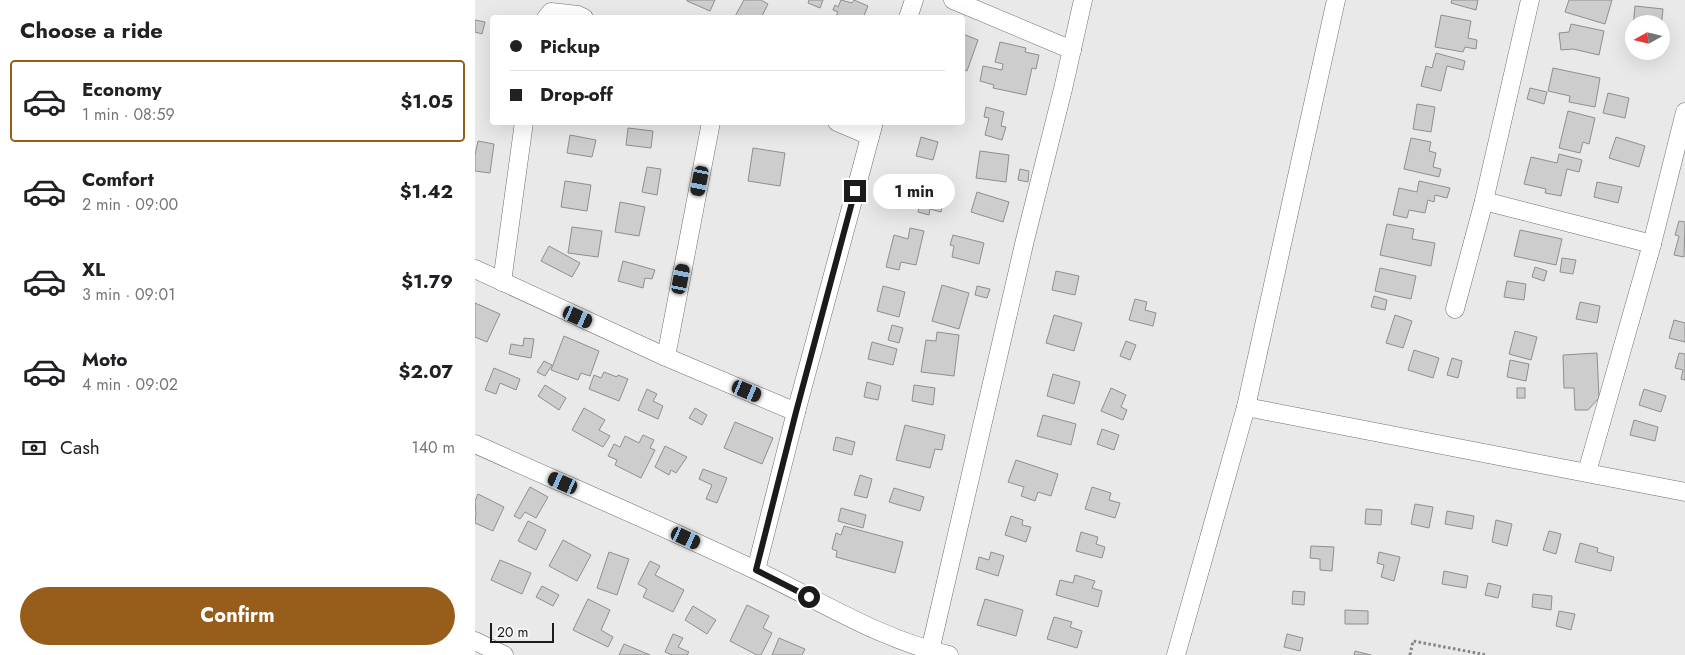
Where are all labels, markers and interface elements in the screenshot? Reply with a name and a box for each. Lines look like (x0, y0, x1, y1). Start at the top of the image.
text: Choose a ride (20, 14, 163, 46)
north arrow (1625, 15, 1670, 60)
map controls (1625, 15, 1670, 60)
text: Pickup (540, 33, 600, 60)
text: Economy (82, 76, 162, 103)
icon: car (22, 79, 67, 124)
text: Drop-off (540, 81, 613, 108)
text: $1.05 (401, 88, 453, 115)
text: 1 min · 08:59 (82, 103, 175, 126)
car (689, 165, 710, 197)
text: Comfort (82, 166, 154, 193)
icon: car (22, 169, 67, 214)
callout: 1 min (873, 174, 955, 208)
text: $1.42 (400, 178, 453, 205)
route end (844, 180, 866, 202)
text: 1 min (894, 180, 934, 203)
text: 2 min · 09:00 (82, 193, 178, 216)
text: XL (82, 256, 105, 283)
icon: car (22, 259, 67, 304)
car (670, 263, 691, 295)
text: $1.79 (401, 268, 453, 295)
text: 3 min · 09:01 (82, 283, 175, 306)
car (561, 304, 594, 330)
text: Moto (82, 346, 127, 373)
icon: car (22, 349, 67, 394)
text: $2.07 (399, 358, 453, 385)
text: 4 min · 09:02 (82, 373, 178, 396)
car (730, 378, 763, 404)
icon: cash (20, 434, 48, 462)
text: Cash (60, 434, 100, 461)
text: 140 m (412, 436, 455, 459)
car (546, 470, 579, 496)
car (669, 525, 702, 551)
route start (798, 586, 820, 608)
button: Confirm (20, 587, 455, 645)
scale bar (490, 620, 554, 643)
text: 20 m (497, 622, 529, 642)

